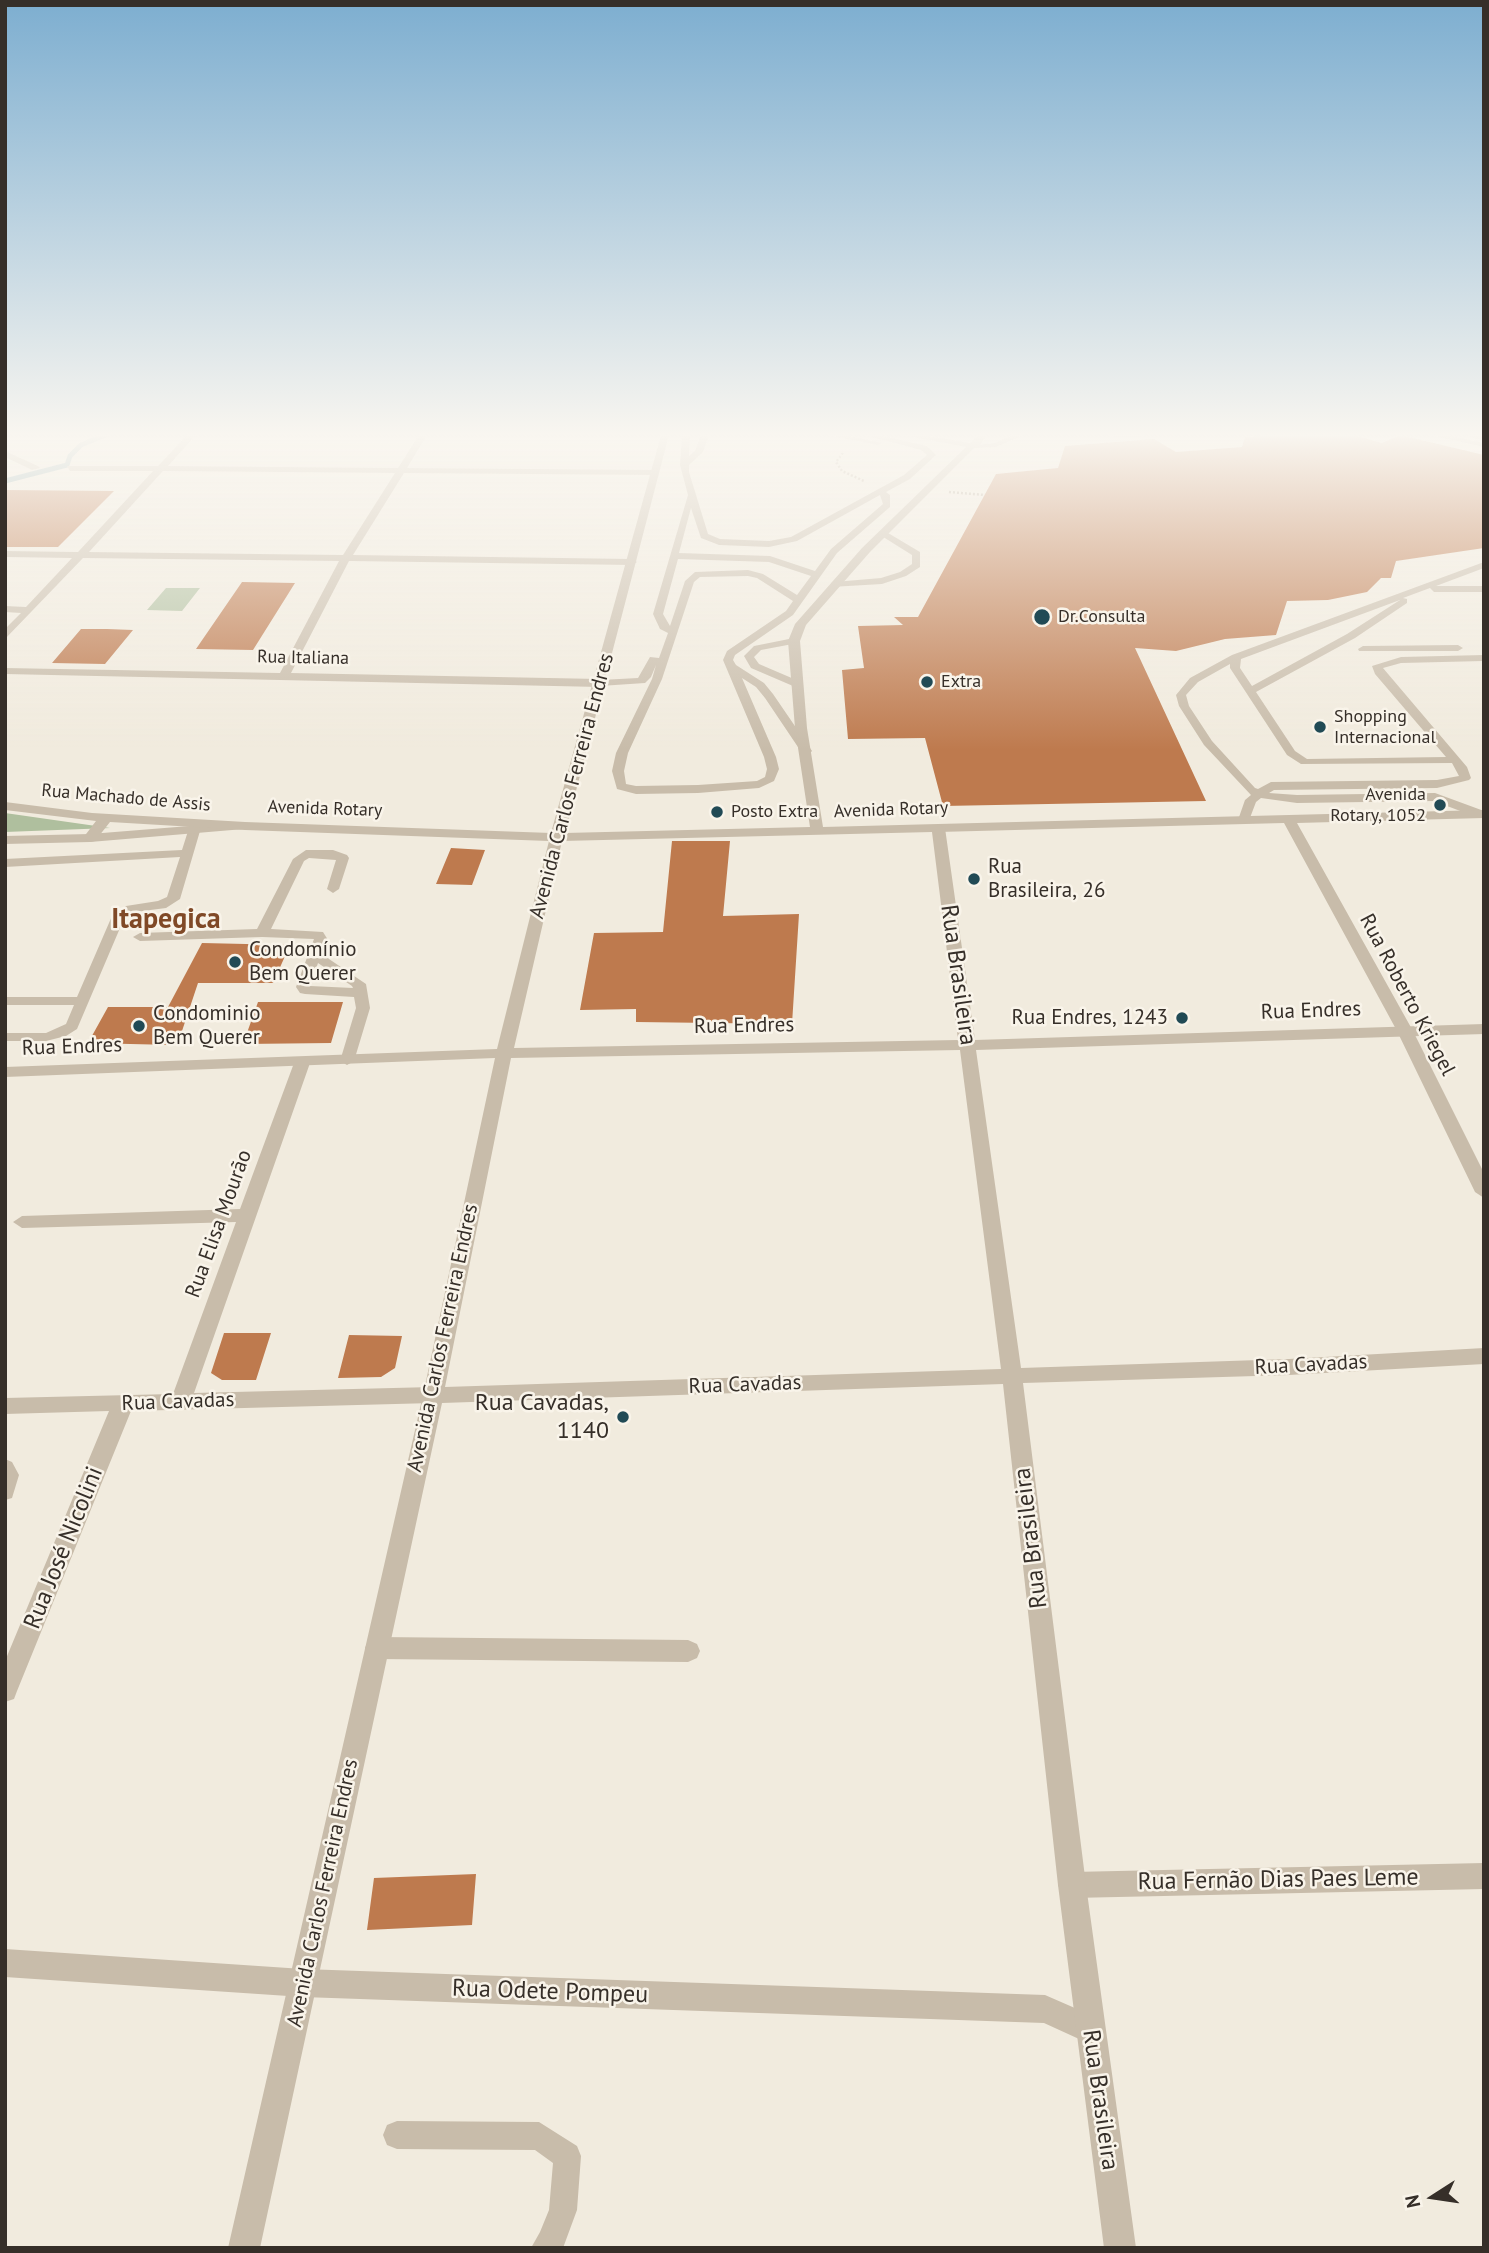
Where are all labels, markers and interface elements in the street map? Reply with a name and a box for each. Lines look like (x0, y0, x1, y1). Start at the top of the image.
place label: Dr.Consulta (1058, 606, 1145, 628)
marker: Dr.Consulta (1032, 607, 1052, 627)
street label: Rua Italiana (257, 646, 349, 670)
street label: Avenida Carlos Ferreira Endres (524, 651, 620, 921)
place label: Extra (941, 671, 981, 693)
marker: Extra (919, 674, 935, 690)
place label: Shopping Internacional (1334, 706, 1436, 748)
marker: Shopping Internacional (1312, 719, 1328, 735)
street label: Rua Machado de Assis (40, 780, 212, 816)
place label: Avenida Rotary, 1052 (1330, 784, 1426, 826)
street label: Avenida Rotary (267, 796, 383, 822)
street label: Avenida Rotary (833, 797, 949, 823)
marker: Avenida Rotary, 1052 (1432, 797, 1448, 813)
place label: Posto Extra (731, 801, 818, 823)
marker: Posto Extra (709, 804, 725, 820)
place label: Rua Brasileira, 26 (988, 854, 1105, 904)
marker: Rua Brasileira, 26 (966, 871, 982, 887)
district label: Itapegica (111, 903, 221, 937)
street label: Rua Brasileira (934, 903, 982, 1047)
street label: Rua Roberto Kriegel (1354, 910, 1460, 1080)
place label: Condomínio Bem Querer (249, 937, 357, 987)
marker: Condomínio Bem Querer (227, 954, 243, 970)
street label: Rua Endres (1260, 997, 1362, 1025)
place label: Condominio Bem Querer (153, 1001, 261, 1051)
place label: Rua Endres, 1243 (1012, 1005, 1168, 1031)
marker: Rua Endres, 1243 (1174, 1010, 1190, 1026)
street label: Rua Endres (694, 1013, 794, 1039)
marker: Condominio Bem Querer (131, 1018, 147, 1034)
street label: Rua Endres (21, 1033, 123, 1061)
street label: Rua Elisa Mourão (181, 1147, 257, 1301)
street label: Avenida Carlos Ferreira Endres (402, 1202, 484, 1474)
street label: Rua Cavadas (1254, 1349, 1368, 1381)
street label: Rua Cavadas (688, 1370, 802, 1400)
street label: Rua Cavadas (121, 1387, 235, 1417)
place label: Rua Cavadas, 1140 (475, 1389, 609, 1445)
marker: Rua Cavadas, 1140 (615, 1409, 631, 1425)
street label: Rua José Nicolini (18, 1463, 110, 1633)
street label: Rua Brasileira (1008, 1466, 1054, 1610)
street label: Avenida Carlos Ferreira Endres (282, 1757, 364, 2029)
street label: Rua Fernão Dias Paes Leme (1137, 1863, 1419, 1897)
street label: Rua Odete Pompeu (451, 1974, 649, 2010)
street label: Rua Brasileira (1076, 2028, 1124, 2172)
north arrow (1398, 2162, 1468, 2232)
text: N (1399, 2193, 1425, 2210)

